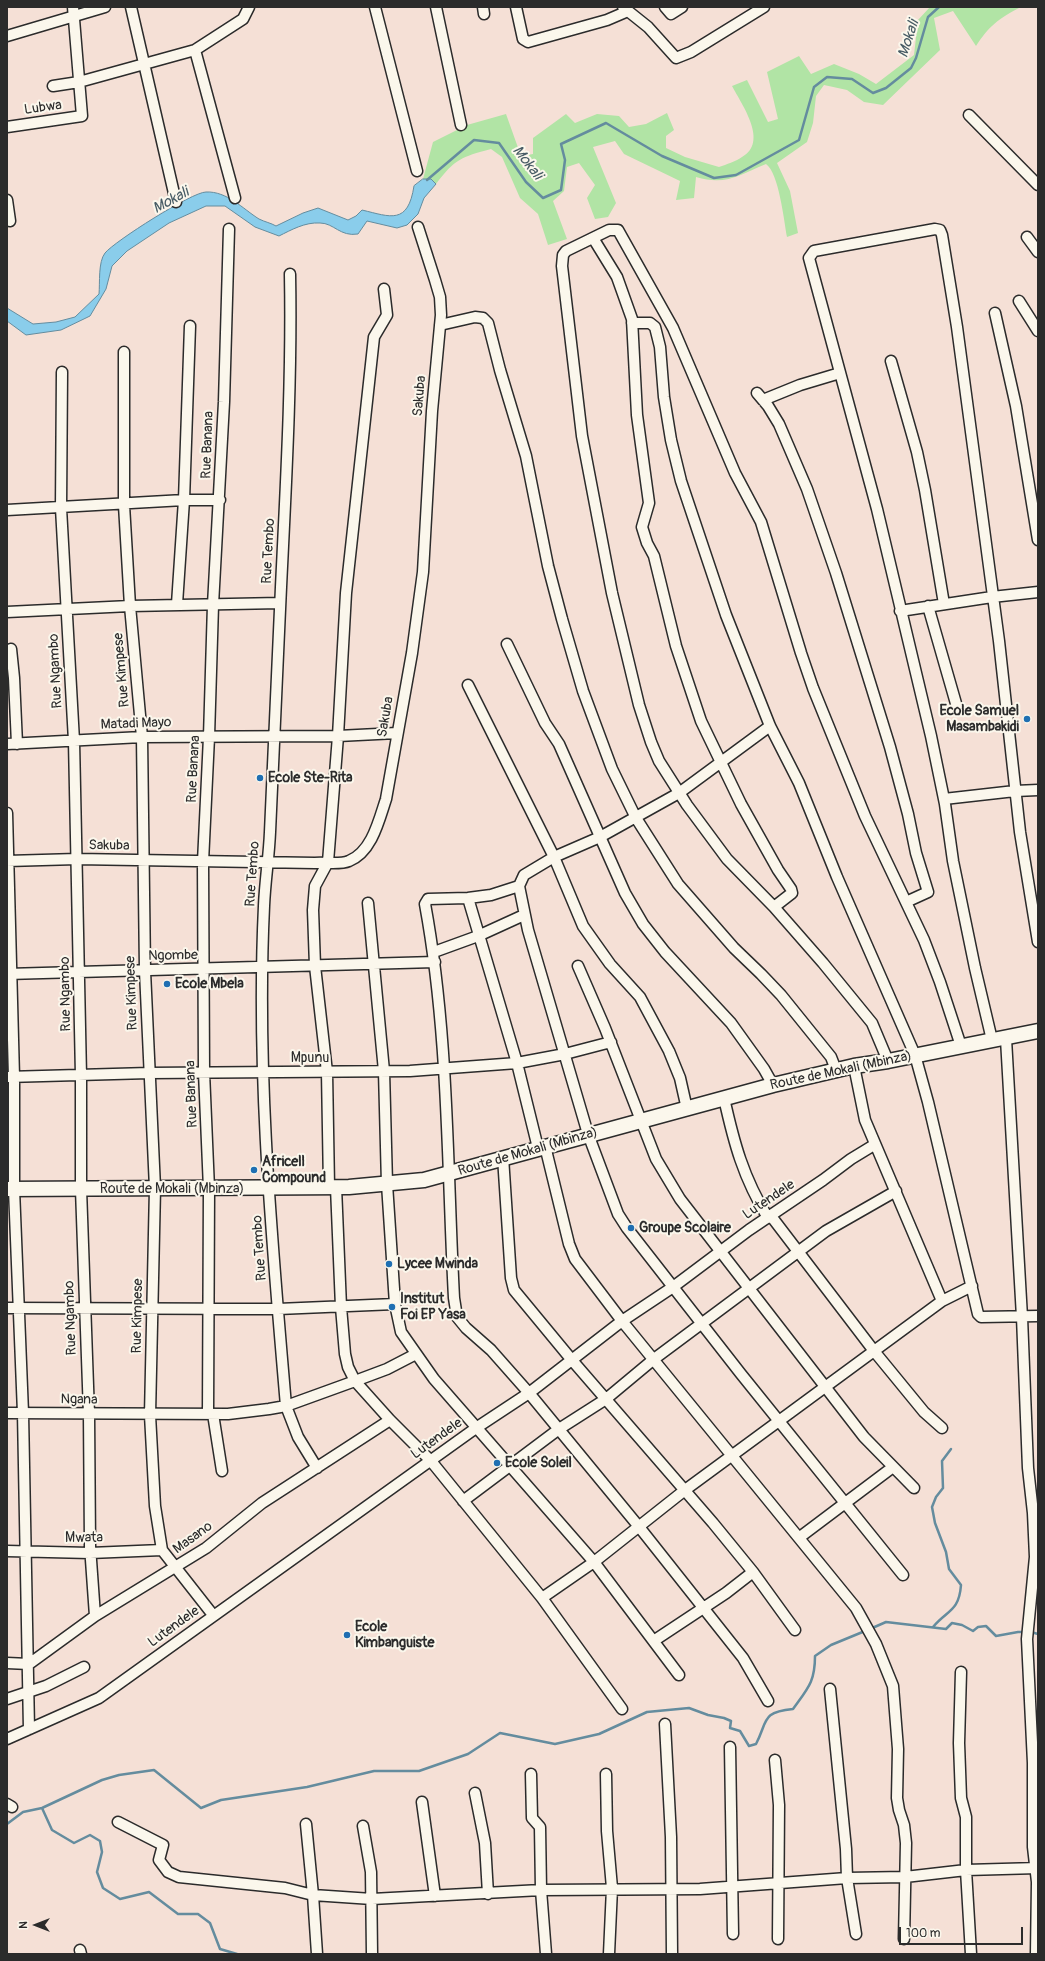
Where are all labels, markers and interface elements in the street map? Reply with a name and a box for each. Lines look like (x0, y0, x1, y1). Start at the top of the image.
water label: Mokali (895, 18, 923, 60)
street label: Lubwa (23, 97, 63, 119)
water label: Mokali (508, 142, 546, 184)
water label: Mokali (150, 184, 192, 218)
street label: Sakuba (410, 375, 430, 417)
street label: Rue Banana (198, 411, 218, 479)
street label: Rue Tembo (259, 518, 279, 584)
street label: Rue Kimpese (110, 632, 134, 708)
street label: Rue Ngambo (46, 633, 66, 709)
street label: Sakuba (374, 695, 398, 739)
place label: Ecole Samuel Masambakidi (939, 703, 1019, 736)
street label: Matadi Mayo (100, 714, 172, 734)
marker: Ecole Samuel Masambakidi (1022, 714, 1032, 724)
street label: Rue Banana (184, 735, 204, 803)
place label: Ecole Ste-Rita (268, 770, 353, 786)
marker: Ecole Ste-Rita (255, 773, 265, 783)
street label: Sakuba (88, 837, 130, 855)
street label: Rue Tembo (242, 841, 264, 907)
street label: Ngombe (148, 947, 198, 965)
street label: Rue Kimpese (122, 955, 142, 1031)
street label: Rue Ngambo (57, 956, 75, 1032)
place label: Ecole Mbela (175, 976, 244, 992)
marker: Ecole Mbela (162, 979, 172, 989)
street label: Route de Mokali (Mbinza) (769, 1048, 913, 1094)
street label: Mpunu (291, 1050, 329, 1066)
street label: Rue Banana (182, 1060, 202, 1128)
street label: Route de Mokali (Mbinza) (456, 1124, 600, 1180)
place label: Africell Compound (262, 1154, 326, 1186)
marker: Africell Compound (249, 1165, 259, 1175)
street label: Lutendele (740, 1176, 798, 1224)
street label: Route de Mokali (Mbinza) (100, 1181, 244, 1197)
street label: Rue Tembo (249, 1215, 271, 1281)
place label: Groupe Scolaire (639, 1220, 731, 1236)
marker: Groupe Scolaire (626, 1223, 636, 1233)
place label: Lycee Mwinda (397, 1256, 478, 1272)
marker: Lycee Mwinda (384, 1259, 394, 1269)
street label: Rue Kimpese (129, 1278, 147, 1354)
street label: Rue Ngambo (61, 1280, 81, 1356)
place label: Institut Foi EP Yasa (400, 1291, 466, 1324)
marker: Institut Foi EP Yasa (387, 1302, 397, 1312)
street label: Ngana (60, 1391, 98, 1409)
street label: Lutendele (408, 1415, 466, 1463)
place label: Ecole Soleil (505, 1455, 572, 1471)
marker: Ecole Soleil (492, 1458, 502, 1468)
street label: Masano (170, 1518, 216, 1558)
street label: Mwata (65, 1530, 103, 1546)
street label: Lutendele (145, 1603, 203, 1651)
place label: Ecole Kimbanguiste (355, 1619, 434, 1652)
marker: Ecole Kimbanguiste (342, 1630, 352, 1640)
north arrow (16, 1905, 56, 1945)
scale bar (901, 1919, 1025, 1945)
text: N (17, 1921, 30, 1929)
text: 100 m (906, 1926, 940, 1941)

